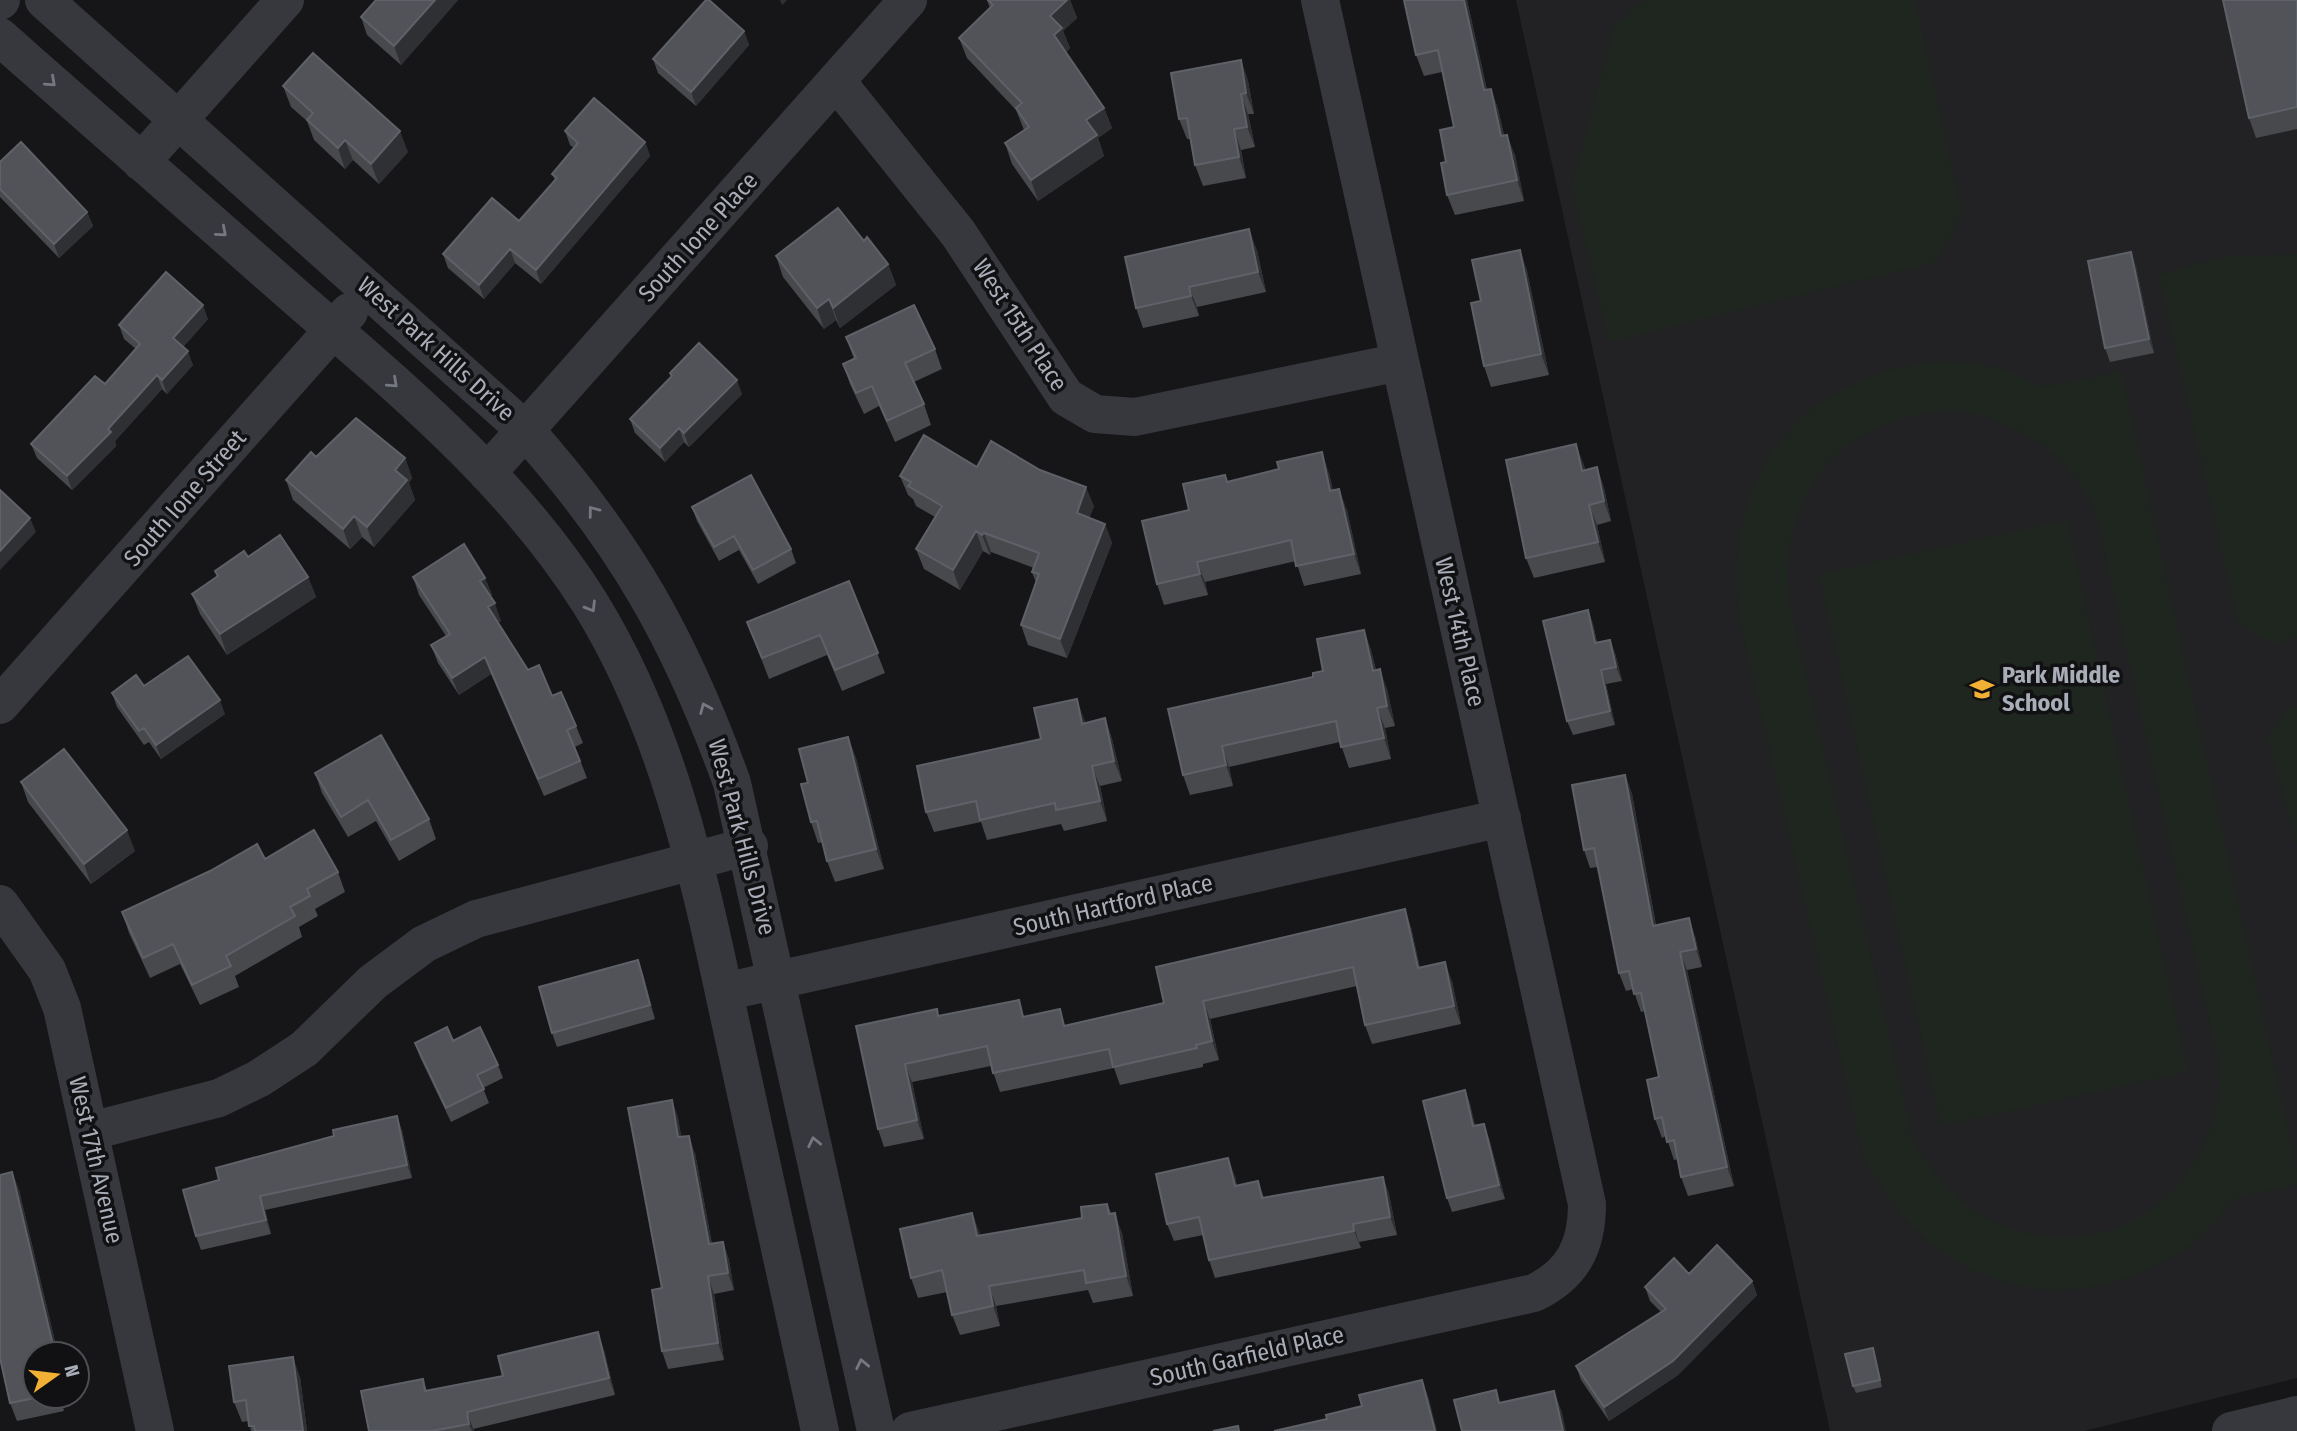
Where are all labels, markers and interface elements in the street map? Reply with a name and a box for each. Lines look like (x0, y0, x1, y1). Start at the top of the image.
one-way arrow (43, 74, 56, 86)
street label: South Ione Place (633, 167, 763, 307)
one-way arrow (214, 224, 227, 236)
street label: West 15th Place (967, 254, 1073, 396)
street label: West Park Hills Drive (352, 271, 520, 427)
one-way arrow (385, 374, 398, 387)
street label: South Ione Street (118, 424, 252, 572)
one-way arrow (589, 506, 601, 518)
street label: West 14th Place (1429, 555, 1491, 709)
one-way arrow (583, 599, 596, 612)
place label: Park Middle School (2002, 661, 2120, 717)
school or university icon: Park Middle School (1968, 675, 1996, 703)
one-way arrow (699, 703, 713, 715)
street label: West Park Hills Drive (702, 736, 782, 938)
street label: South Hartford Place (1011, 868, 1215, 942)
street label: West 17th Avenue (63, 1074, 129, 1246)
one-way arrow (807, 1136, 822, 1148)
street label: South Garfield Place (1147, 1320, 1347, 1392)
north arrow (21, 1340, 91, 1410)
one-way arrow (856, 1358, 870, 1370)
text: N (59, 1363, 85, 1379)

